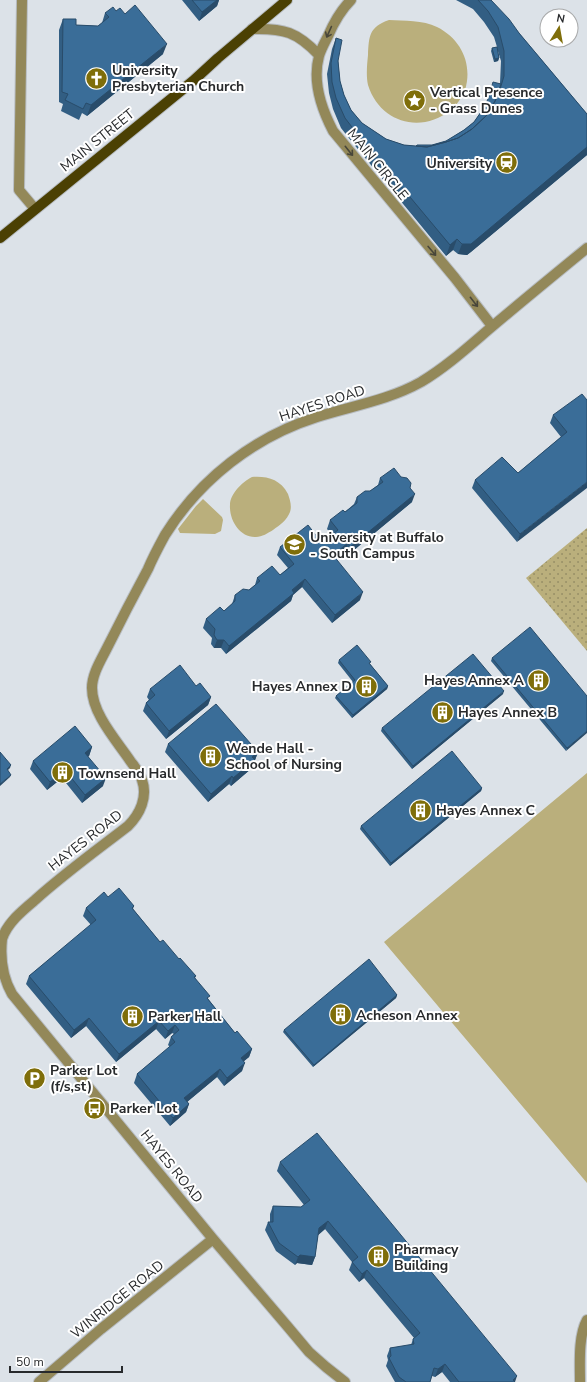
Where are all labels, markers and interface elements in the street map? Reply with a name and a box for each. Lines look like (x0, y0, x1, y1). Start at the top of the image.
north arrow (539, 8, 579, 48)
text: N (555, 11, 566, 27)
one-way arrow (325, 25, 333, 37)
place label: University Presbyterian Church (112, 61, 244, 96)
church icon: University Presbyterian Church (83, 65, 109, 91)
place label: Vertical Presence - Grass Dunes (429, 83, 543, 118)
place icon: Vertical Presence - Grass Dunes (402, 87, 428, 113)
street label: MAIN STREET (56, 104, 139, 176)
street label: MAIN CIRCLE (343, 124, 412, 204)
one-way arrow (345, 145, 353, 156)
station icon: University (494, 150, 520, 176)
place label: University (426, 154, 493, 173)
one-way arrow (427, 245, 436, 256)
one-way arrow (469, 296, 478, 307)
street label: HAYES ROAD (277, 381, 368, 426)
place label: University at Buffalo - South Campus (310, 528, 444, 563)
school or university icon: University at Buffalo - South Campus (281, 532, 307, 558)
building icon: Hayes Annex A (526, 667, 552, 693)
place label: Hayes Annex A (424, 671, 525, 690)
building icon: Hayes Annex D (354, 673, 380, 699)
place label: Hayes Annex D (252, 677, 352, 696)
building icon: Hayes Annex B (429, 699, 455, 725)
place label: Hayes Annex B (458, 703, 557, 722)
place label: Wende Hall - School of Nursing (226, 739, 342, 774)
building icon: Wende Hall - School of Nursing (197, 743, 223, 769)
building icon: Townsend Hall (50, 760, 76, 786)
place label: Townsend Hall (78, 764, 176, 783)
building icon: Hayes Annex C (407, 797, 433, 823)
place label: Hayes Annex C (436, 801, 536, 820)
street label: HAYES ROAD (44, 805, 126, 875)
building icon: Acheson Annex (327, 1002, 353, 1028)
building icon: Parker Hall (120, 1003, 146, 1029)
place label: Acheson Annex (356, 1006, 458, 1025)
place label: Parker Hall (148, 1007, 222, 1026)
place label: Parker Lot (f/s,st) (50, 1061, 118, 1096)
parking icon: Parker Lot (f/s,st) (22, 1065, 48, 1091)
bus stop icon: Parker Lot (81, 1095, 107, 1121)
place label: Parker Lot (110, 1099, 178, 1118)
street label: HAYES ROAD (136, 1126, 207, 1207)
place label: Pharmacy Building (394, 1240, 459, 1275)
building icon: Pharmacy Building (366, 1244, 392, 1270)
street label: WINRIDGE ROAD (67, 1256, 168, 1343)
scale bar (10, 1348, 122, 1374)
text: 50 m (16, 1354, 44, 1370)

